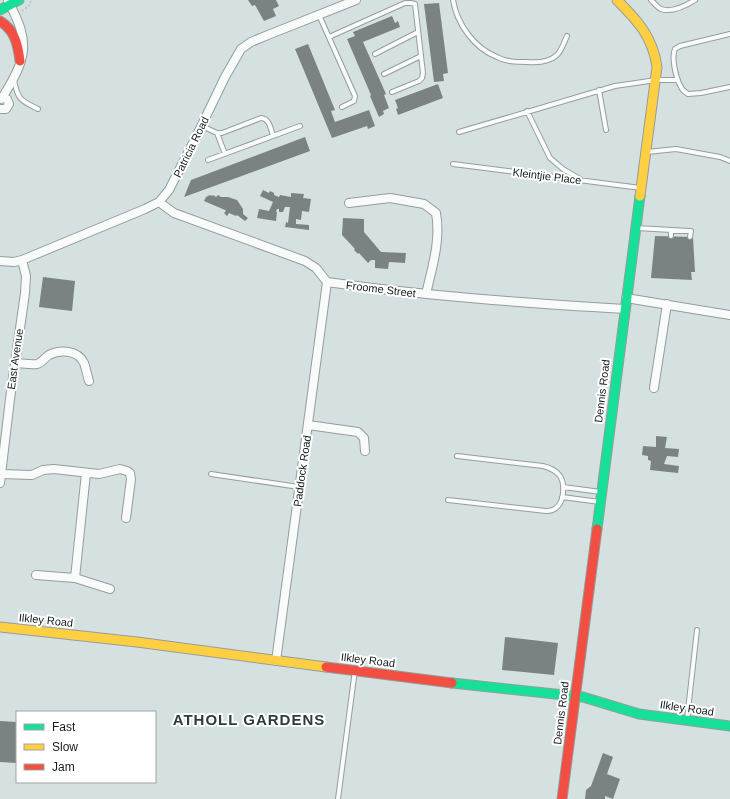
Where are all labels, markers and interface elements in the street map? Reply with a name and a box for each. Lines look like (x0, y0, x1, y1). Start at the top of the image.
street label: Patricia Road (171, 115, 211, 179)
street label: Kleintjie Place (512, 166, 582, 186)
street label: Froome Street (345, 279, 417, 299)
street label: East Avenue (5, 328, 25, 390)
street label: Dennis Road (592, 359, 612, 423)
street label: Paddock Road (291, 434, 313, 508)
street label: Ilkley Road (18, 611, 74, 629)
street label: Ilkley Road (340, 651, 396, 669)
street label: Dennis Road (551, 681, 571, 745)
street label: Ilkley Road (659, 698, 715, 718)
legend (16, 711, 156, 783)
district label: ATHOLL GARDENS (173, 711, 325, 728)
text: Fast (52, 720, 76, 734)
text: Slow (52, 740, 78, 754)
text: Jam (52, 760, 75, 774)

